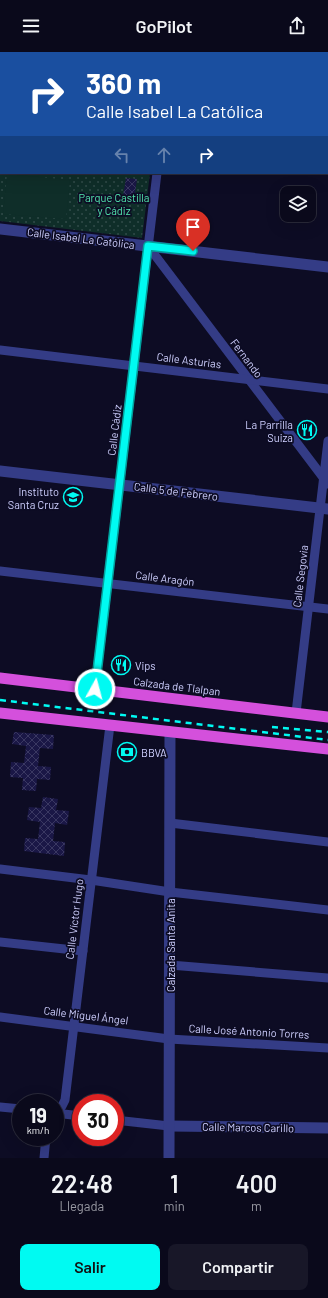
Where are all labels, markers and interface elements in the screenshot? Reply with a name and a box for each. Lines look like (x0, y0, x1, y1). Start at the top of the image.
icon: menu (20, 15, 42, 37)
text: GoPilot (135, 15, 193, 37)
icon: share (286, 15, 308, 37)
text: 360 m (86, 66, 161, 100)
icon: right (20, 68, 72, 120)
text: Calle Isabel La Católica (86, 100, 263, 122)
icon: left (111, 144, 133, 166)
icon: ahead (153, 144, 175, 166)
icon: right (195, 144, 217, 166)
map controls (280, 186, 316, 222)
button: layers (280, 186, 316, 222)
park label: Parque Castilla y Cádiz (79, 191, 150, 217)
pin (176, 210, 210, 251)
icon: arrive (182, 216, 204, 238)
street label: Calle Isabel La Católica (26, 225, 136, 251)
street label: Fernando (228, 336, 266, 380)
street label: Calle Asturias (156, 350, 222, 370)
street label: Calle Cádiz (104, 404, 124, 456)
place label: La Parrilla Suiza (245, 418, 293, 444)
restaurant icon: La Parrilla Suiza (296, 419, 318, 441)
street label: Calle 5 de Febrero (133, 479, 219, 503)
place label: Instituto Santa Cruz (8, 485, 59, 511)
school or university icon: Instituto Santa Cruz (62, 486, 84, 508)
street label: Calle Segovia (290, 544, 310, 608)
street label: Calle Aragón (135, 568, 195, 588)
restaurant icon: Vips (110, 654, 132, 676)
place label: Vips (135, 659, 156, 672)
position arrow (74, 668, 116, 710)
street label: Calzada de Tlalpan (133, 674, 221, 698)
bank icon: BBVA (116, 741, 138, 763)
place label: BBVA (141, 746, 167, 759)
street label: Calle Víctor Hugo (63, 878, 85, 960)
street label: Calzada Santa Anita (164, 898, 177, 992)
street label: Calle Miguel Ángel (43, 1003, 129, 1027)
street label: Calle José Antonio Torres (188, 1021, 310, 1041)
speed limit sign: 30 (72, 1094, 124, 1146)
text: 19 (29, 1103, 47, 1127)
street label: Calle Marcos Carillo (202, 1120, 294, 1134)
text: km/h (27, 1124, 49, 1136)
text: 22:48 (51, 1169, 113, 1198)
text: 1 (170, 1169, 178, 1198)
text: 400 (236, 1169, 277, 1198)
text: Llegada (60, 1198, 104, 1214)
text: min (164, 1198, 185, 1214)
text: m (251, 1198, 262, 1214)
button: Salir (20, 1244, 160, 1290)
button: Compartir (168, 1244, 308, 1290)

